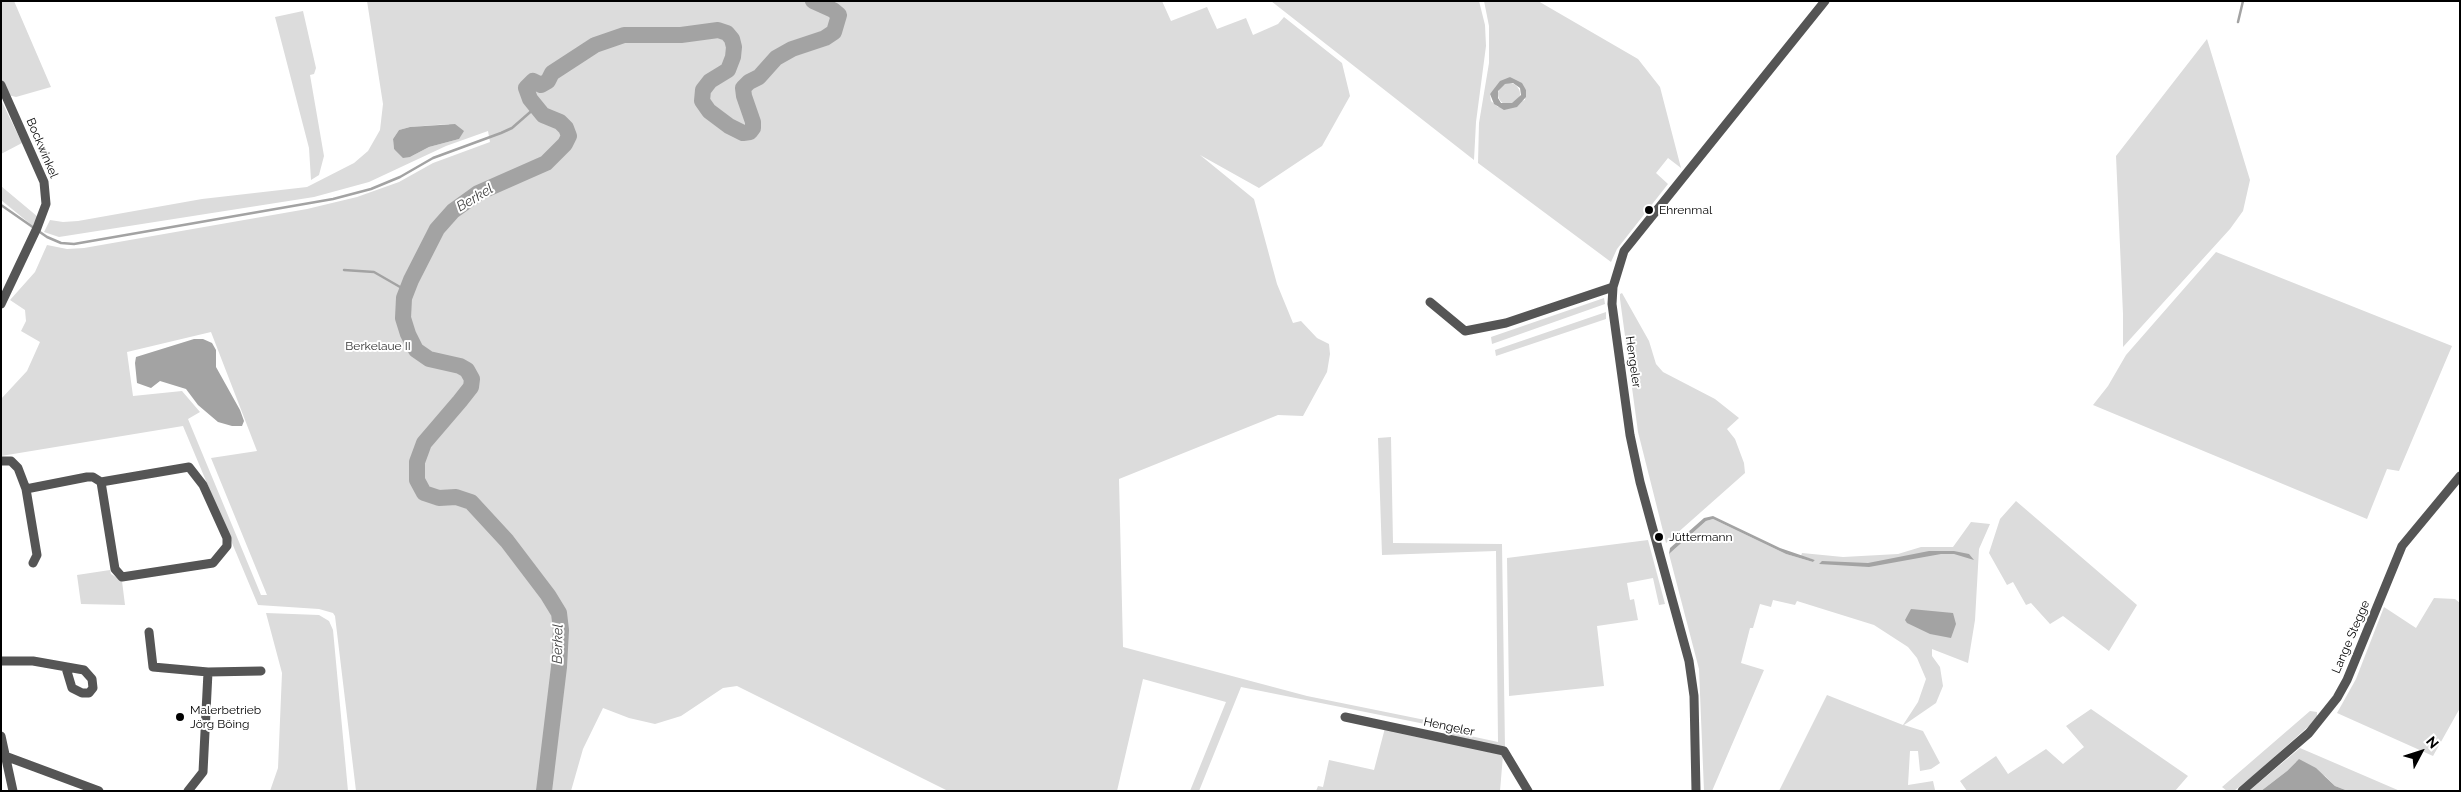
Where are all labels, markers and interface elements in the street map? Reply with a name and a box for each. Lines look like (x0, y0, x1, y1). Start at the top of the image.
street label: Bockwinkel (23, 116, 61, 180)
water label: Berkel (454, 181, 496, 215)
place label: Ehrenmal (1659, 203, 1712, 217)
marker: Ehrenmal (1643, 204, 1655, 216)
street label: Hengeler (1622, 335, 1644, 389)
park label: Berkelaue II (345, 339, 411, 353)
place label: Jüttermann (1669, 530, 1733, 544)
marker: Jüttermann (1653, 531, 1665, 543)
street label: Lange Stegge (2329, 598, 2373, 676)
water label: Berkel (549, 624, 567, 664)
place label: Malerbetrieb Jörg Böing (190, 703, 261, 731)
marker: Malerbetrieb Jörg Böing (174, 711, 186, 723)
street label: Hengeler (1422, 715, 1476, 739)
north arrow (2396, 727, 2446, 777)
text: N (2423, 733, 2442, 752)

